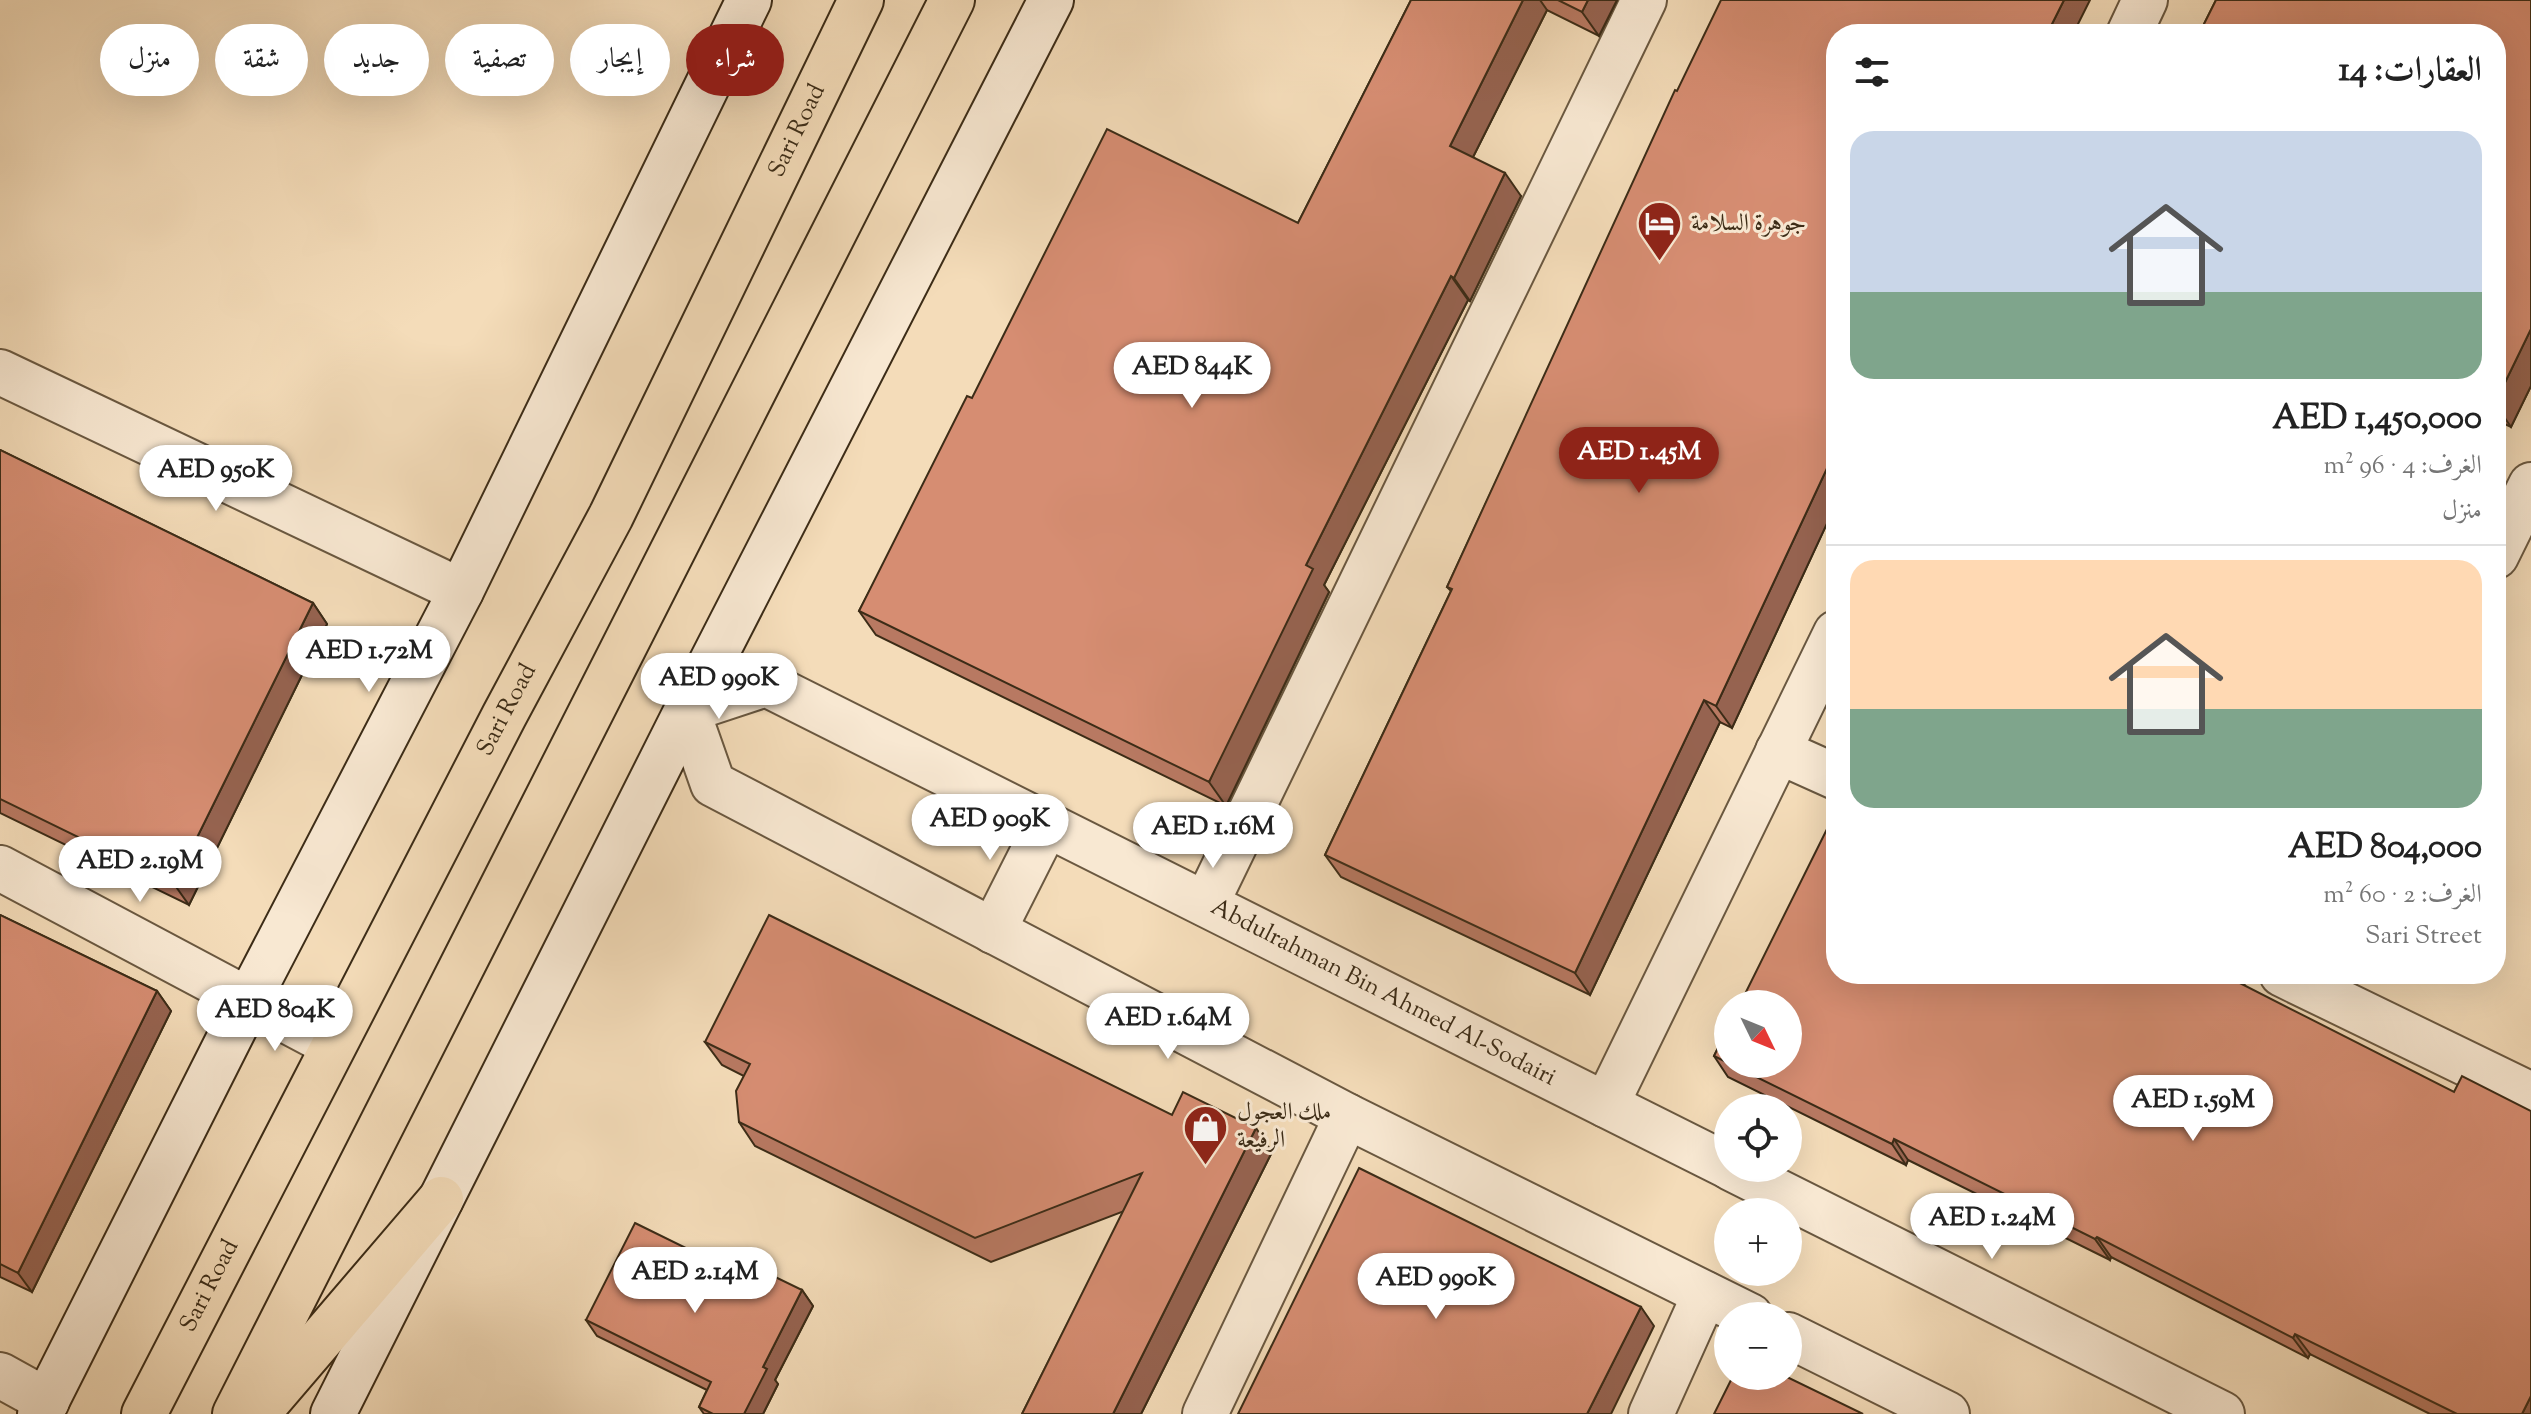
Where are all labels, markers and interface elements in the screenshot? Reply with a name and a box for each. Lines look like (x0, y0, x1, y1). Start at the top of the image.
chip: منزل (100, 24, 199, 96)
chip: شقة (215, 24, 308, 96)
chip: جديد (324, 24, 429, 96)
chip: تصفية (445, 24, 554, 96)
chip: إيجار (570, 24, 670, 96)
chip: شراء (686, 24, 784, 96)
text: العقارات: 14 (2338, 47, 2482, 96)
icon: filters (1850, 50, 1894, 94)
street label: Sari Road (760, 78, 835, 183)
icon: home (2094, 183, 2238, 327)
hotel icon: جوهرة السلامة (1636, 200, 1684, 263)
place label: جوهرة السلامة (1691, 207, 1806, 241)
pin: AED 844K (1109, 342, 1275, 410)
text: AED 844K (1132, 349, 1252, 386)
text: AED 1,450,000 (2272, 395, 2482, 444)
pin: AED 1.45M (1547, 427, 1731, 495)
text: AED 1.45M (1577, 434, 1701, 471)
pin: AED 950K (133, 445, 299, 513)
text: الغرف: 4 · 96 m² (2323, 448, 2482, 485)
text: AED 950K (157, 452, 275, 489)
text: منزل (2442, 493, 2482, 530)
icon: home (2094, 612, 2238, 756)
pin: AED 1.72M (277, 626, 461, 694)
text: AED 1.72M (305, 633, 433, 670)
pin: AED 990K (636, 653, 802, 721)
street label: Sari Road (469, 658, 546, 762)
text: AED 990K (659, 660, 779, 697)
pin: AED 909K (907, 794, 1073, 862)
text: AED 909K (930, 801, 1050, 838)
pin: AED 1.16M (1121, 802, 1305, 870)
text: AED 1.16M (1151, 809, 1275, 846)
text: AED 804,000 (2288, 824, 2482, 873)
pin: AED 2.19M (48, 836, 232, 904)
text: AED 2.19M (77, 843, 203, 880)
text: الغرف: 2 · 60 m² (2323, 877, 2482, 914)
street label: Abdulrahman Bin Ahmed Al-Sodairi (1205, 891, 1562, 1095)
text: Sari Street (2365, 918, 2482, 955)
pin: AED 804K (192, 985, 358, 1053)
north arrow (1714, 990, 1802, 1078)
map controls (1714, 990, 1802, 1390)
text: AED 804K (215, 992, 335, 1029)
pin: AED 1.64M (1076, 993, 1260, 1061)
text: AED 1.64M (1104, 1000, 1232, 1037)
pin: AED 1.59M (2101, 1075, 2285, 1143)
text: AED 1.59M (2131, 1082, 2255, 1119)
button: locate (1714, 1094, 1802, 1182)
place label: ملك العجول الرفيعة (1237, 1096, 1331, 1158)
shop icon: ملك العجول الرفيعة (1182, 1103, 1230, 1166)
pin: AED 1.24M (1900, 1193, 2084, 1261)
button: + (1714, 1198, 1802, 1286)
text: AED 1.24M (1928, 1200, 2056, 1237)
street label: Sari Road (172, 1233, 248, 1338)
pin: AED 2.14M (603, 1247, 787, 1315)
pin: AED 990K (1353, 1253, 1519, 1321)
text: AED 2.14M (631, 1254, 759, 1291)
text: AED 990K (1376, 1260, 1496, 1297)
button: − (1714, 1302, 1802, 1390)

